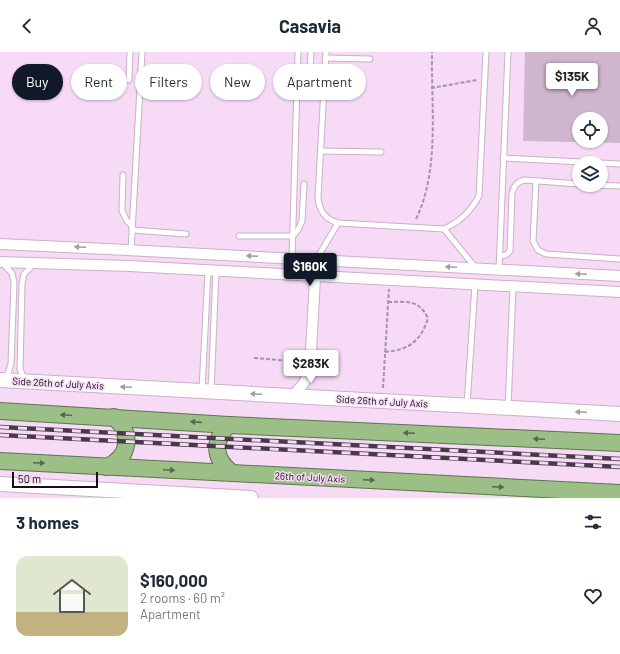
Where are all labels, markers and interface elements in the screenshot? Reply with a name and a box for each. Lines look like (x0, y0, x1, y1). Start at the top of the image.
icon: back (16, 15, 38, 37)
text: Casavia (279, 15, 341, 37)
icon: person (582, 15, 604, 37)
pin: $135K (544, 63, 600, 97)
chip: Buy (12, 64, 63, 100)
chip: Rent (71, 64, 127, 100)
chip: Filters (135, 64, 202, 100)
chip: New (210, 64, 265, 100)
chip: Apartment (273, 64, 366, 100)
text: $135K (555, 68, 589, 84)
map controls (572, 112, 608, 192)
button: locate (572, 112, 608, 148)
button: layers (572, 156, 608, 192)
one-way arrow (74, 244, 86, 251)
one-way arrow (246, 253, 258, 260)
pin: $160K (282, 253, 338, 287)
text: $160K (293, 258, 327, 274)
one-way arrow (444, 264, 457, 270)
one-way arrow (574, 271, 587, 277)
pin: $283K (283, 350, 339, 384)
text: $283K (293, 355, 329, 371)
street label: Side 26th of July Axis (12, 375, 104, 391)
one-way arrow (120, 384, 132, 391)
one-way arrow (250, 391, 262, 398)
street label: Side 26th of July Axis (336, 393, 428, 409)
one-way arrow (574, 409, 587, 415)
one-way arrow (60, 411, 72, 418)
one-way arrow (189, 419, 202, 426)
one-way arrow (402, 430, 415, 436)
one-way arrow (532, 436, 545, 442)
one-way arrow (33, 460, 45, 467)
one-way arrow (163, 467, 176, 473)
street label: 26th of July Axis (274, 469, 346, 485)
scale bar (12, 470, 98, 489)
text: 50 m (18, 472, 41, 485)
one-way arrow (362, 476, 375, 483)
one-way arrow (492, 483, 504, 490)
icon: filters (582, 511, 604, 533)
text: 3 homes (16, 512, 79, 532)
text: $160,000 (140, 570, 208, 590)
icon: home (48, 572, 96, 620)
icon: heart (582, 585, 604, 607)
text: 2 rooms · 60 m² (140, 590, 225, 606)
text: Apartment (140, 606, 201, 622)

